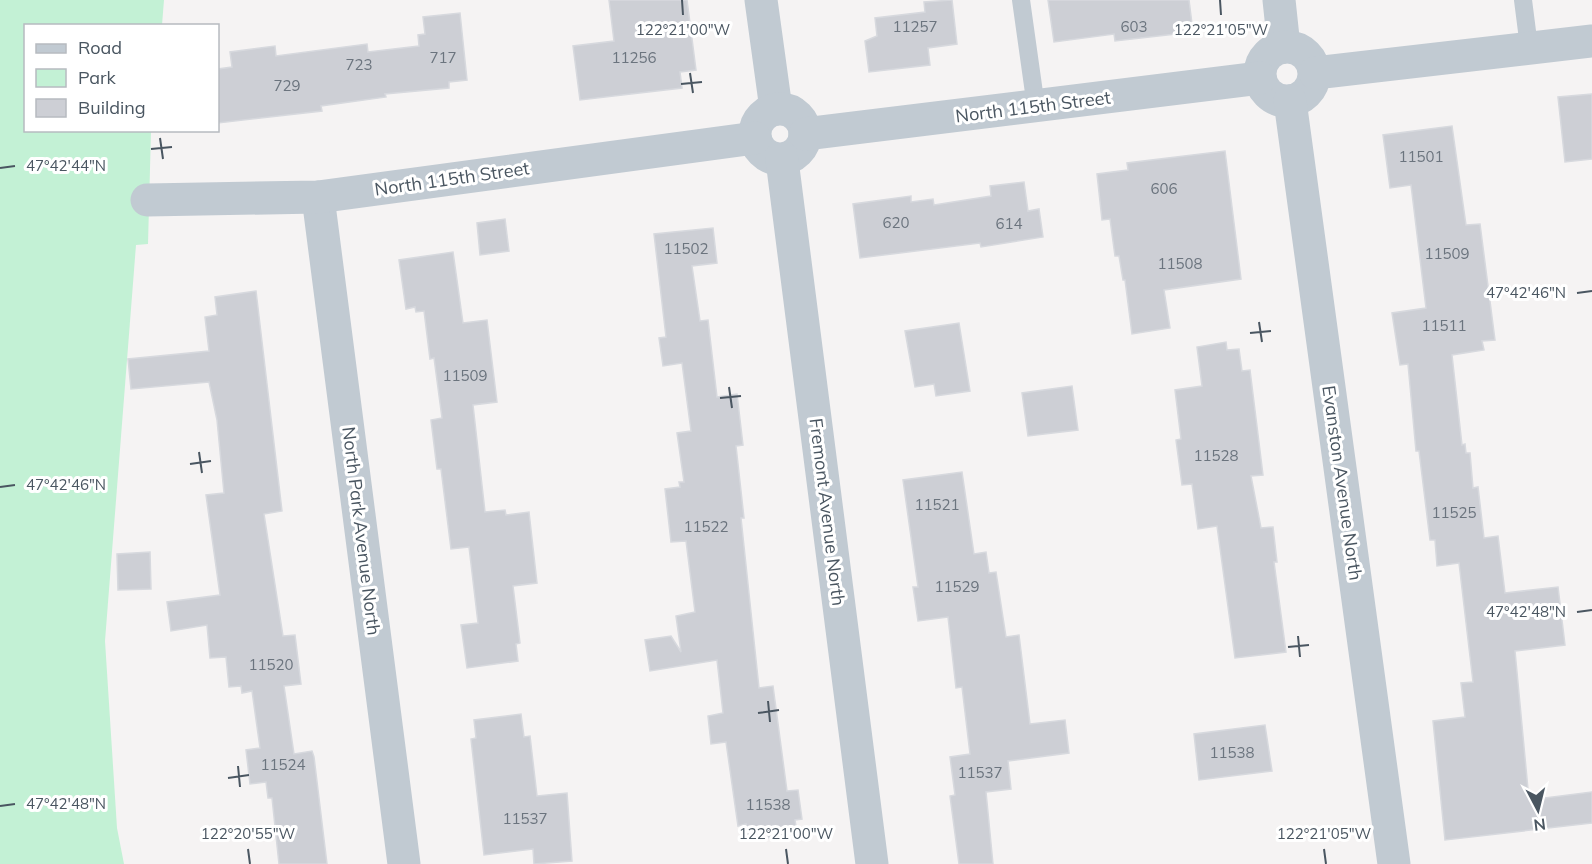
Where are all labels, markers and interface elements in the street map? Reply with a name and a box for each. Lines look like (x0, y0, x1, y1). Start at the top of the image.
house number: 11257 (892, 17, 938, 36)
house number: 603 (1120, 17, 1148, 36)
text: 122°21'00"W (636, 20, 731, 39)
text: 122°21'05"W (1174, 20, 1269, 39)
legend (24, 24, 219, 132)
text: Road (78, 36, 122, 59)
house number: 717 (429, 48, 457, 67)
house number: 11256 (611, 48, 657, 67)
house number: 723 (345, 55, 373, 74)
text: Park (78, 66, 117, 89)
house number: 729 (273, 76, 301, 95)
street label: North 115th Street (954, 86, 1112, 127)
text: Building (78, 96, 146, 119)
house number: 11501 (1398, 147, 1444, 166)
text: 47°42'44"N (26, 156, 106, 175)
street label: North 115th Street (373, 156, 531, 201)
house number: 606 (1150, 179, 1178, 198)
house number: 620 (882, 213, 910, 232)
house number: 614 (995, 214, 1023, 233)
house number: 11502 (663, 239, 709, 258)
house number: 11509 (1424, 244, 1470, 263)
house number: 11508 (1157, 254, 1203, 273)
text: 47°42'46"N (1486, 283, 1566, 302)
house number: 11511 (1421, 316, 1467, 335)
house number: 11509 (442, 366, 488, 385)
street label: Evanston Avenue North (1317, 384, 1368, 582)
street label: Fremont Avenue North (805, 417, 850, 607)
street label: North Park Avenue North (337, 425, 386, 636)
house number: 11528 (1193, 446, 1239, 465)
text: 47°42'46"N (26, 475, 106, 494)
house number: 11521 (914, 495, 960, 514)
house number: 11525 (1431, 503, 1477, 522)
house number: 11522 (683, 517, 729, 536)
house number: 11529 (934, 577, 980, 596)
text: 47°42'48"N (1486, 602, 1566, 621)
house number: 11520 (248, 655, 294, 674)
house number: 11538 (1209, 743, 1255, 762)
house number: 11524 (260, 755, 306, 774)
house number: 11537 (957, 763, 1003, 782)
north arrow (1508, 780, 1568, 840)
text: 47°42'48"N (26, 794, 106, 813)
house number: 11538 (745, 795, 791, 814)
house number: 11537 (502, 809, 548, 828)
text: N (1533, 814, 1547, 836)
text: 122°20'55"W (201, 824, 296, 843)
text: 122°21'00"W (739, 824, 834, 843)
text: 122°21'05"W (1277, 824, 1372, 843)

